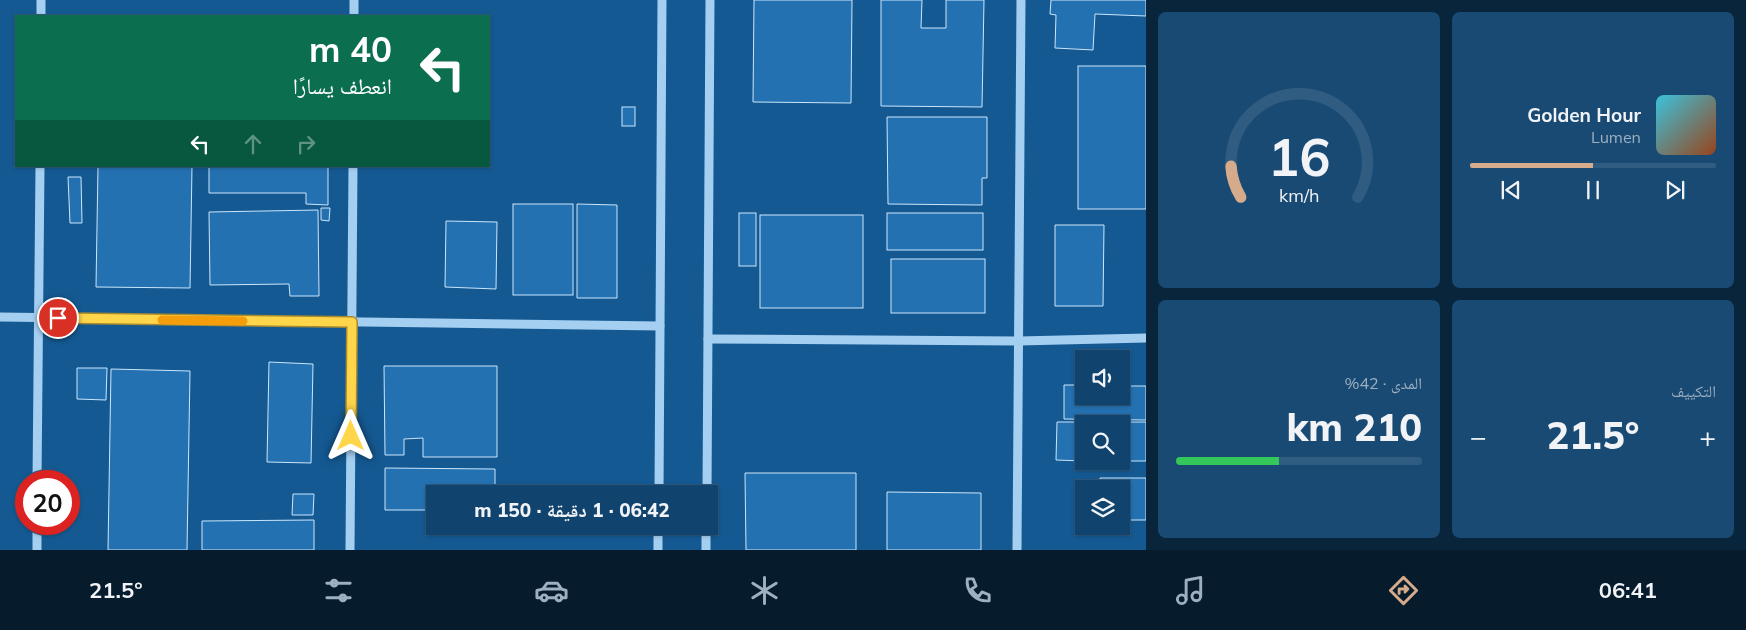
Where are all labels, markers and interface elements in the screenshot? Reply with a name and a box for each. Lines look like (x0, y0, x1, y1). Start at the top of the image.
text: 40 m (309, 27, 392, 71)
icon: left (410, 35, 475, 100)
text: انعطف يسارًا (293, 72, 392, 100)
text: Golden Hour (1527, 103, 1641, 127)
text: 16 (1268, 124, 1330, 189)
text: Lumen (1591, 127, 1641, 147)
icon: left (186, 130, 214, 158)
icon: ahead (239, 130, 267, 158)
icon: right (292, 130, 320, 158)
icon: previous (1497, 176, 1525, 204)
icon: pause (1579, 176, 1607, 204)
icon: next (1661, 176, 1689, 204)
text: km/h (1279, 184, 1319, 206)
pin (37, 297, 79, 339)
icon: arrive (44, 304, 72, 332)
map controls (1075, 350, 1130, 535)
button: sound (1075, 350, 1130, 405)
text: المدى · 42% (1344, 373, 1422, 393)
text: التكييف (1671, 381, 1716, 401)
text: 210 km (1286, 403, 1422, 451)
position arrow (324, 409, 376, 461)
text: 21.5° (1547, 411, 1639, 459)
button: search (1075, 415, 1130, 470)
text: − (1470, 419, 1487, 454)
text: + (1699, 419, 1716, 454)
speed limit sign: 20 (15, 470, 80, 535)
button: layers (1075, 480, 1130, 535)
text: 06:42 · 1 دقيقة · 150 m (474, 498, 670, 522)
icon: filters (321, 573, 356, 608)
icon: car (534, 573, 569, 608)
icon: climate (747, 573, 782, 608)
icon: phone (960, 573, 995, 608)
icon: music (1173, 573, 1208, 608)
icon: directions (1386, 573, 1421, 608)
text: 21.5° (89, 576, 143, 604)
text: 06:41 (1599, 576, 1657, 604)

